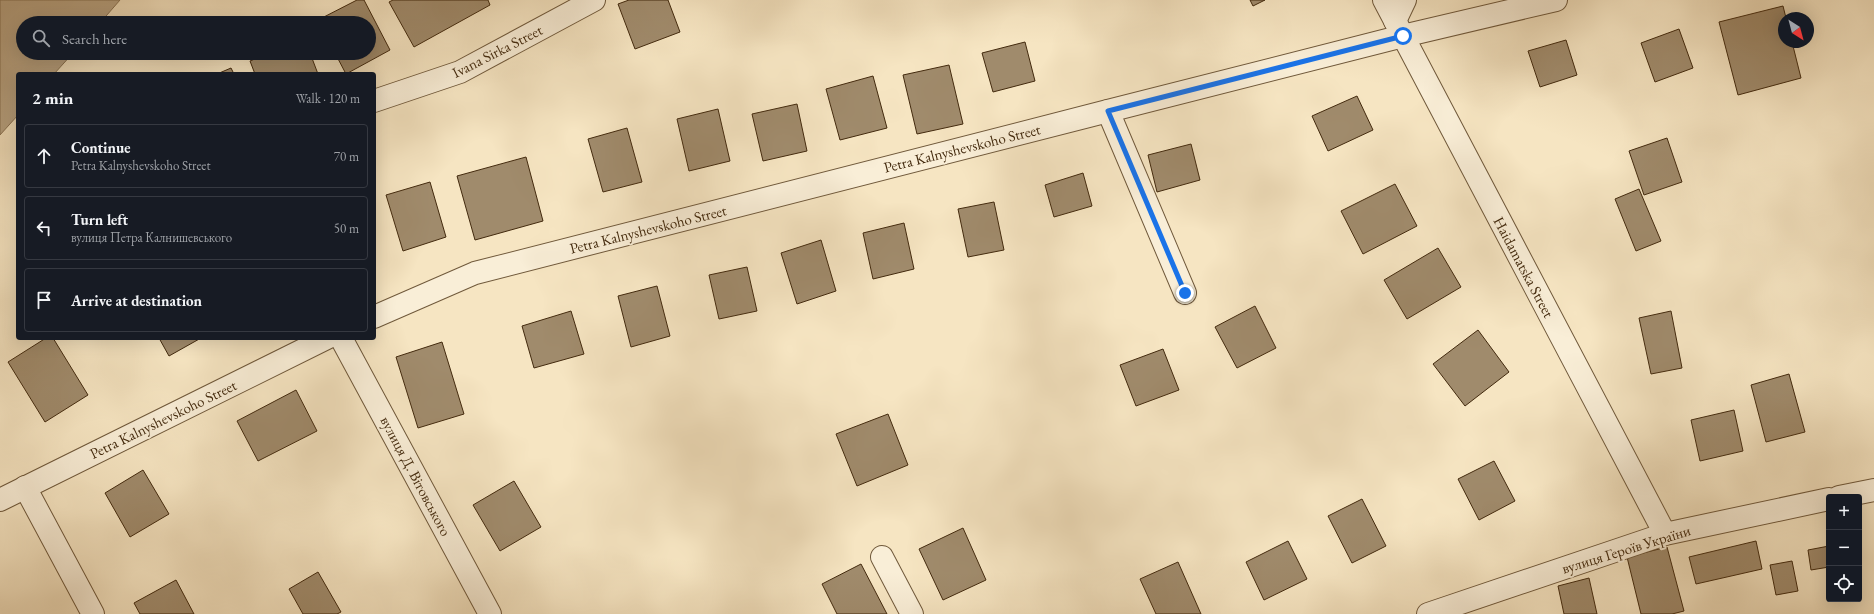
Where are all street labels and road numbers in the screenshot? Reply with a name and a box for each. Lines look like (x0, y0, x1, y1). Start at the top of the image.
street label: Ivana Sirka Street (449, 20, 546, 82)
street label: Petra Kalnyshevskoho Street (882, 119, 1043, 177)
street label: Petra Kalnyshevskoho Street (568, 200, 729, 258)
street label: Haidamatska Street (1489, 213, 1559, 321)
street label: Petra Kalnyshevskoho Street (87, 375, 240, 463)
street label: вулиця Д. Вітовського (376, 413, 456, 539)
street label: вулиця Героїв України (1559, 520, 1693, 578)

